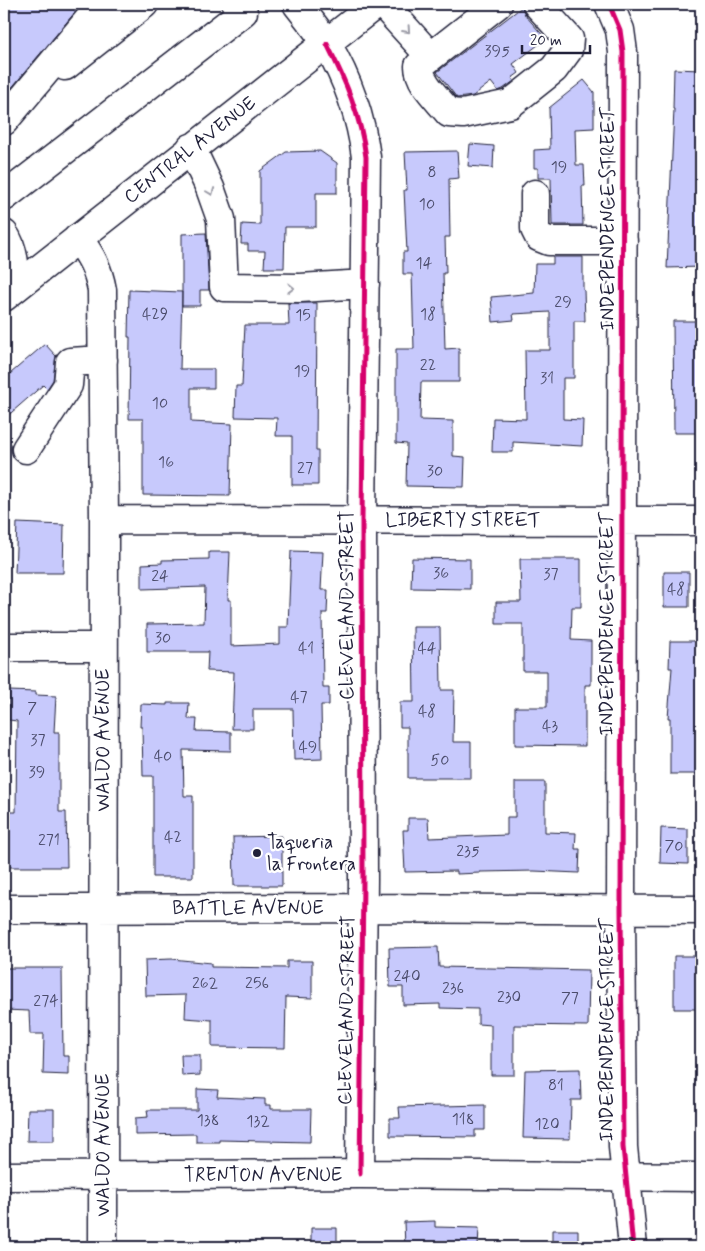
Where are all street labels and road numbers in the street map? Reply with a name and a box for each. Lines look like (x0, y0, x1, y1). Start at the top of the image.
street label: CENTRAL AVENUE (119, 91, 261, 209)
street label: INDEPENDENCE STREET (596, 106, 621, 331)
street label: LIBERTY STREET (385, 508, 541, 533)
street label: CLEVELAND STREET (335, 510, 360, 700)
street label: INDEPENDENCE STREET (595, 511, 620, 736)
street label: WALDO AVENUE (91, 669, 116, 811)
street label: BATTLE AVENUE (172, 896, 324, 921)
street label: CLEVELAND STREET (333, 915, 361, 1105)
street label: INDEPENDENCE STREET (595, 917, 620, 1142)
street label: WALDO AVENUE (91, 1074, 116, 1216)
street label: TRENTON AVENUE (184, 1163, 342, 1188)

